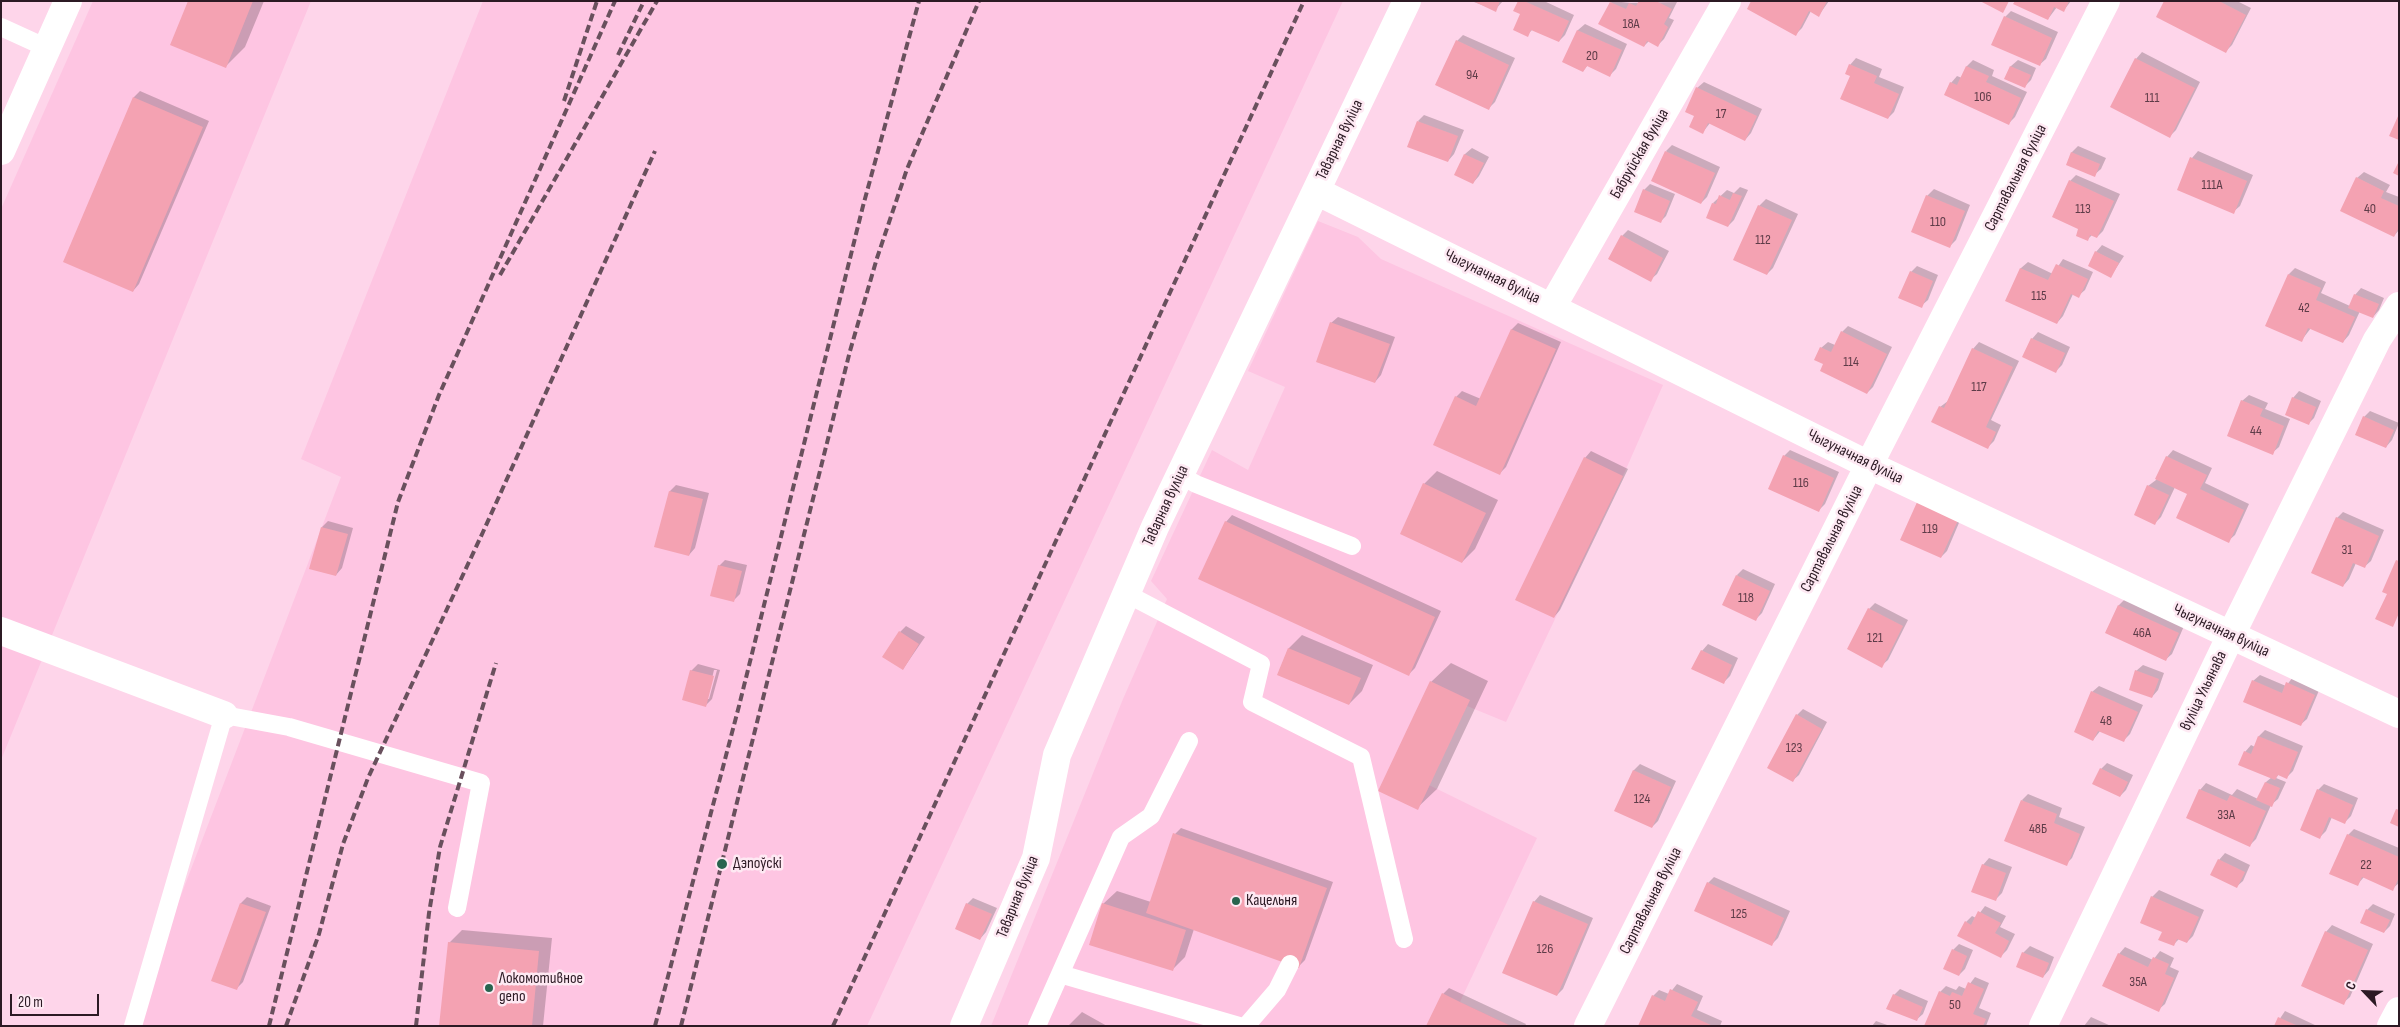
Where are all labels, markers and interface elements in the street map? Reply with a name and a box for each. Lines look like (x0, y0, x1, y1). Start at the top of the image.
house number: 18А (1622, 16, 1640, 32)
house number: 20 (1586, 48, 1598, 64)
house number: 94 (1466, 67, 1478, 83)
house number: 106 (1974, 89, 1992, 105)
house number: 111 (2145, 90, 2159, 106)
street label: Таварная вуліца (1312, 97, 1368, 183)
street label: Бабруйская вуліца (1607, 106, 1673, 202)
house number: 17 (1716, 106, 1726, 122)
street label: Сартавальная вуліца (1981, 121, 2051, 235)
house number: 111А (2202, 177, 2222, 193)
house number: 113 (2075, 201, 2091, 217)
house number: 40 (2364, 201, 2376, 217)
house number: 110 (1930, 214, 1946, 230)
house number: 112 (1755, 232, 1771, 248)
street label: Чыгуначная вуліца (1441, 246, 1543, 308)
house number: 115 (2031, 288, 2047, 304)
house number: 42 (2298, 300, 2310, 316)
house number: 114 (1843, 354, 1859, 370)
house number: 117 (1971, 379, 1987, 395)
house number: 44 (2250, 423, 2262, 439)
street label: Чыгуначная вуліца (1804, 426, 1906, 488)
street label: Таварная вуліца (1139, 463, 1193, 549)
house number: 116 (1793, 475, 1809, 491)
street label: Сартавальная вуліца (1797, 482, 1867, 596)
house number: 119 (1922, 521, 1938, 537)
house number: 31 (2342, 542, 2352, 558)
house number: 118 (1738, 590, 1754, 606)
street label: Чыгуначная вуліца (2170, 600, 2272, 662)
house number: 46А (2133, 625, 2151, 641)
house number: 121 (1867, 630, 1883, 646)
street label: вуліца Ульянава (2176, 648, 2232, 734)
house number: 48 (2100, 713, 2112, 729)
house number: 123 (1786, 740, 1802, 756)
house number: 124 (1634, 791, 1650, 807)
house number: 33А (2217, 807, 2235, 823)
house number: 48Б (2029, 821, 2047, 837)
street label: Сартавальная вуліца (1616, 844, 1686, 958)
street label: Таварная вуліца (993, 853, 1043, 941)
place label: Дэпоўскі (733, 854, 782, 874)
marker: Дэпоўскі (715, 857, 729, 871)
house number: 22 (2360, 857, 2372, 873)
place label: Кацельня (1246, 891, 1297, 911)
marker: Кацельня (1230, 895, 1242, 907)
house number: 125 (1731, 906, 1747, 922)
house number: 126 (1537, 941, 1553, 957)
north arrow (2340, 967, 2390, 1017)
place label: Локомотивное депо (499, 969, 583, 1007)
house number: 35А (2129, 974, 2147, 990)
text: С (2342, 979, 2360, 992)
marker: Локомотивное депо (483, 982, 495, 994)
scale bar (12, 984, 101, 1016)
text: 20 m (18, 993, 43, 1012)
house number: 50 (1949, 997, 1961, 1013)

